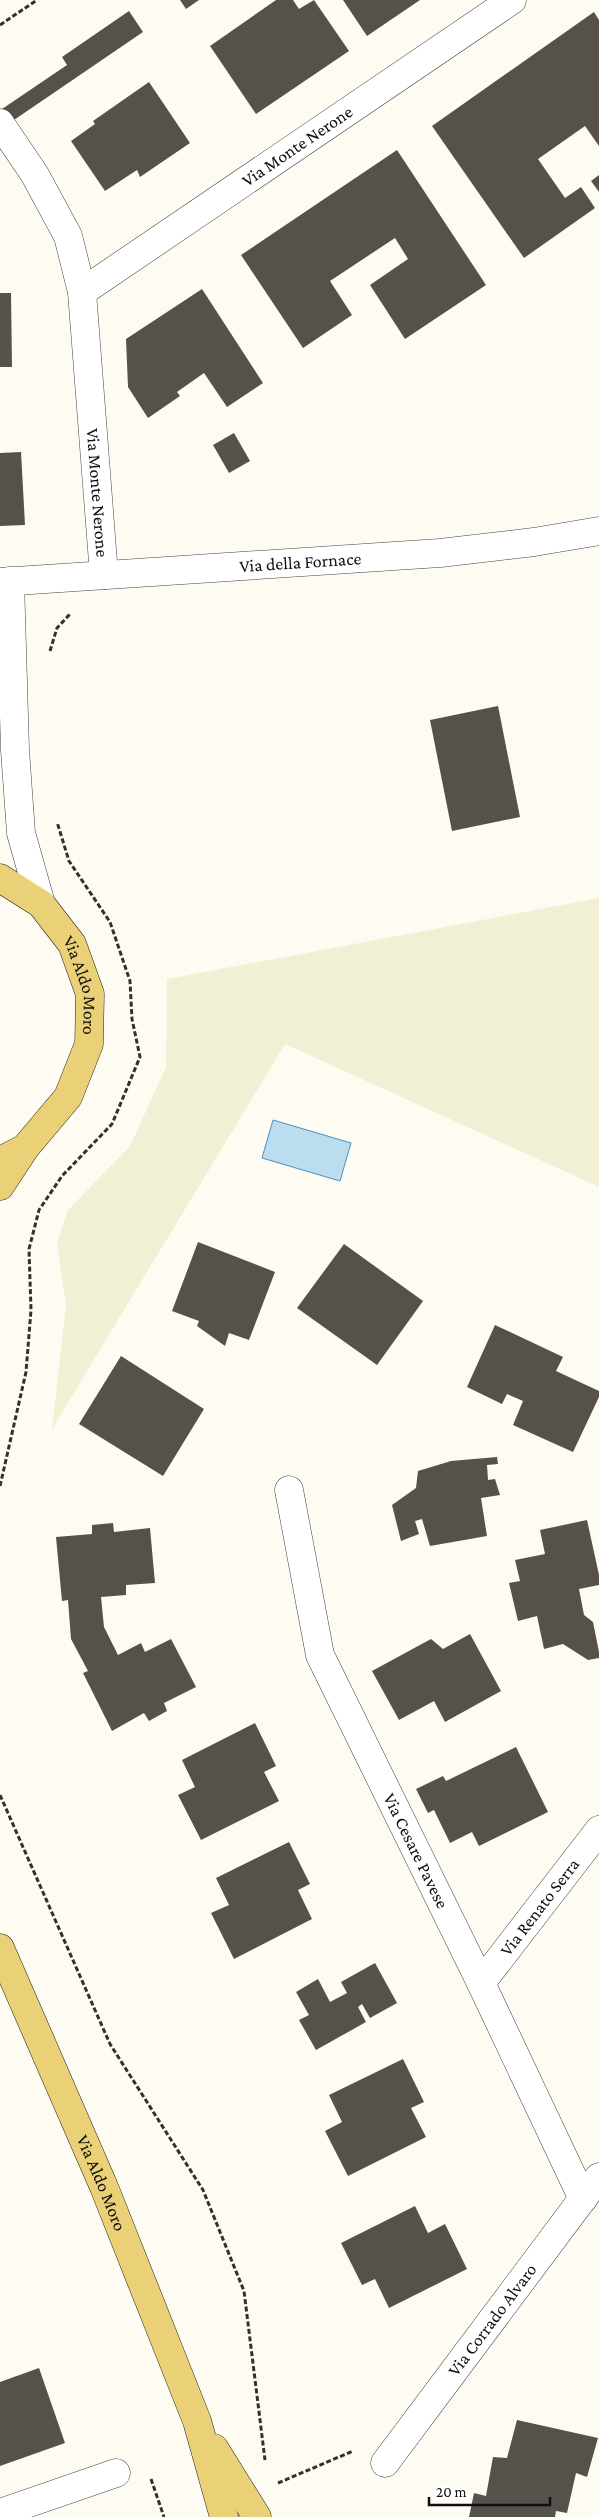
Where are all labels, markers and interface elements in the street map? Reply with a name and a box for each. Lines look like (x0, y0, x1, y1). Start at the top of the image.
street label: Via Monte Nerone (238, 101, 356, 191)
street label: Via Monte Nerone (83, 427, 113, 558)
street label: Via della Fornace (239, 548, 362, 576)
street label: Via Aldo Moro (59, 931, 100, 1035)
street label: Via Cesare Pavese (379, 1790, 453, 1912)
street label: Via Renato Serra (496, 1854, 583, 1960)
street label: Via Aldo Moro (73, 2132, 130, 2234)
street label: Via Corrado Alvaro (444, 2260, 541, 2380)
scale bar (429, 2474, 550, 2506)
text: 20 m (436, 2484, 467, 2500)

